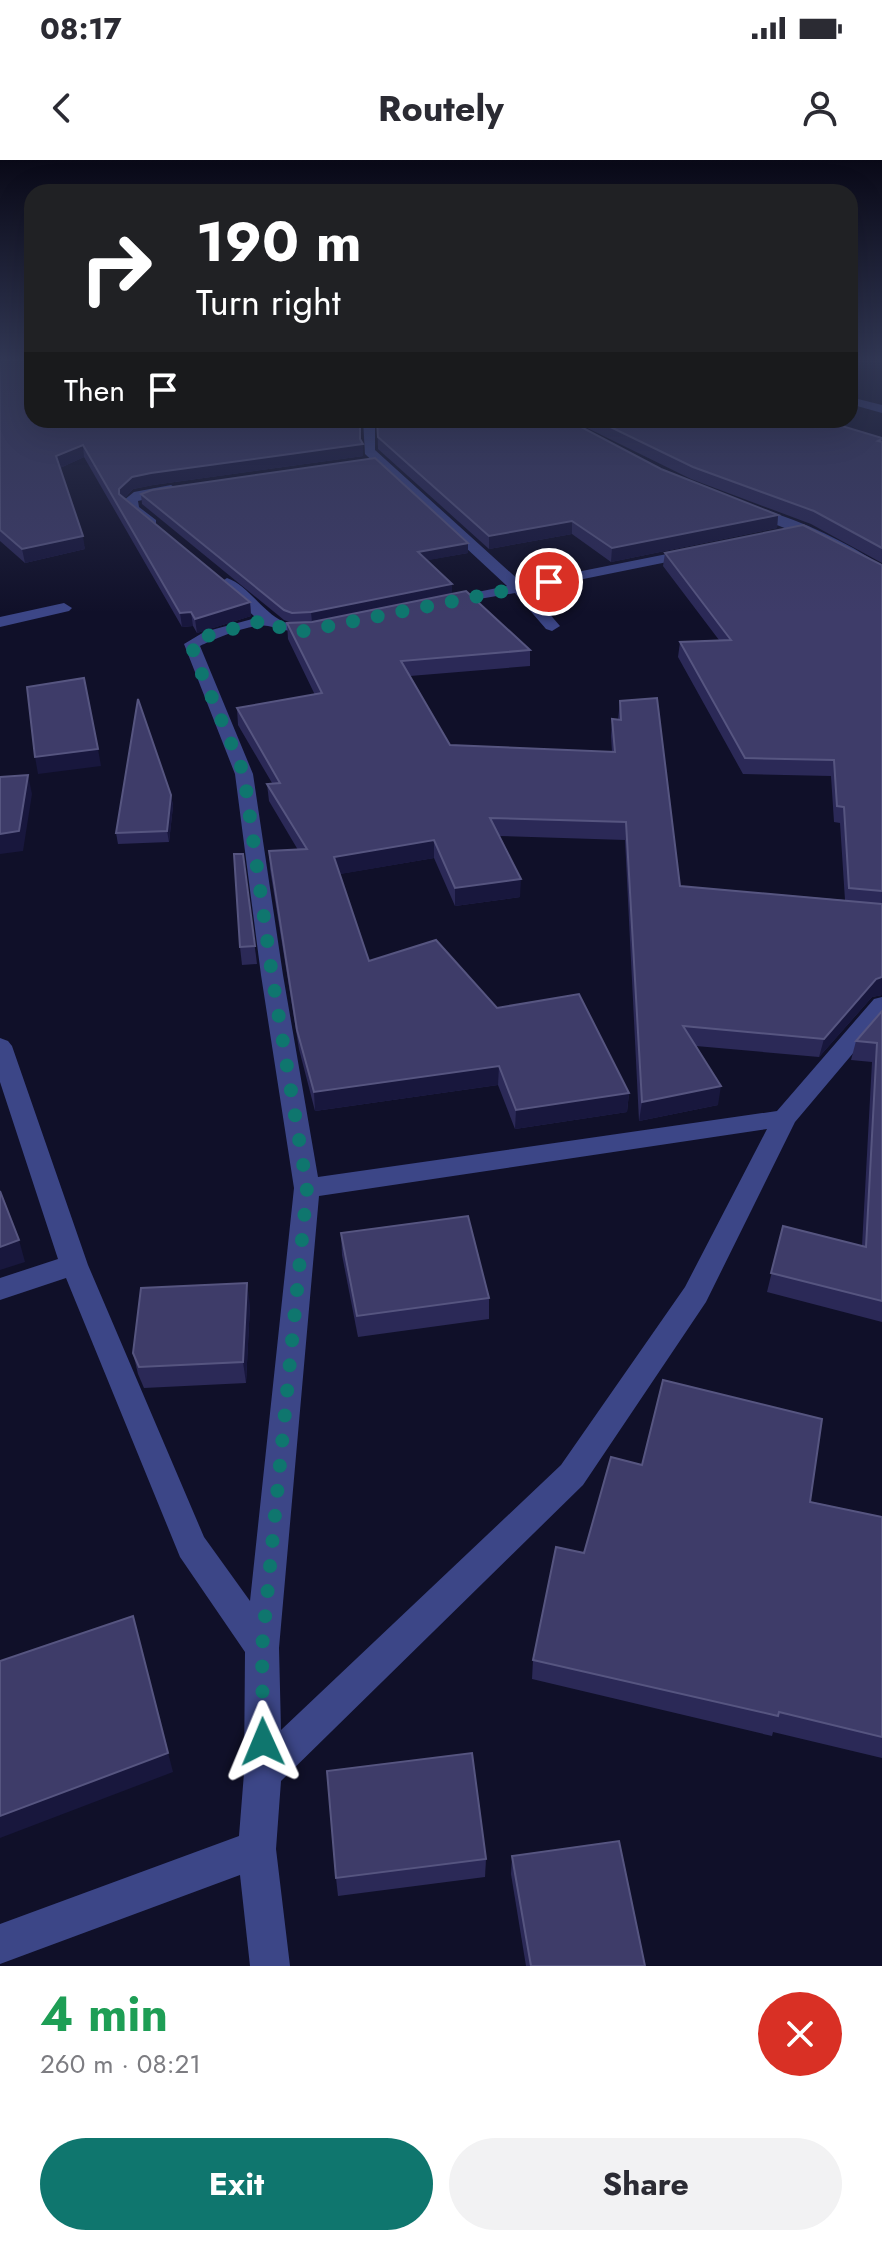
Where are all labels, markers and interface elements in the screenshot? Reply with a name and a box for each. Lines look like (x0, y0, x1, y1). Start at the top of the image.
text: 08:17 (40, 7, 122, 50)
text: Routely (378, 82, 504, 134)
icon: back (40, 86, 84, 130)
icon: person (798, 86, 842, 130)
text: 190 m (196, 201, 362, 282)
icon: right (64, 216, 168, 320)
text: Turn right (196, 276, 341, 328)
icon: arrive (141, 368, 185, 412)
text: Then (64, 369, 125, 412)
pin (515, 548, 583, 616)
icon: arrive (527, 560, 571, 604)
position arrow (221, 1700, 305, 1784)
text: 4 min (40, 1980, 168, 2049)
button: close (758, 1992, 842, 2076)
text: 260 m · 08:21 (40, 2045, 201, 2083)
button: Exit (40, 2138, 433, 2230)
button: Share (449, 2138, 842, 2230)

